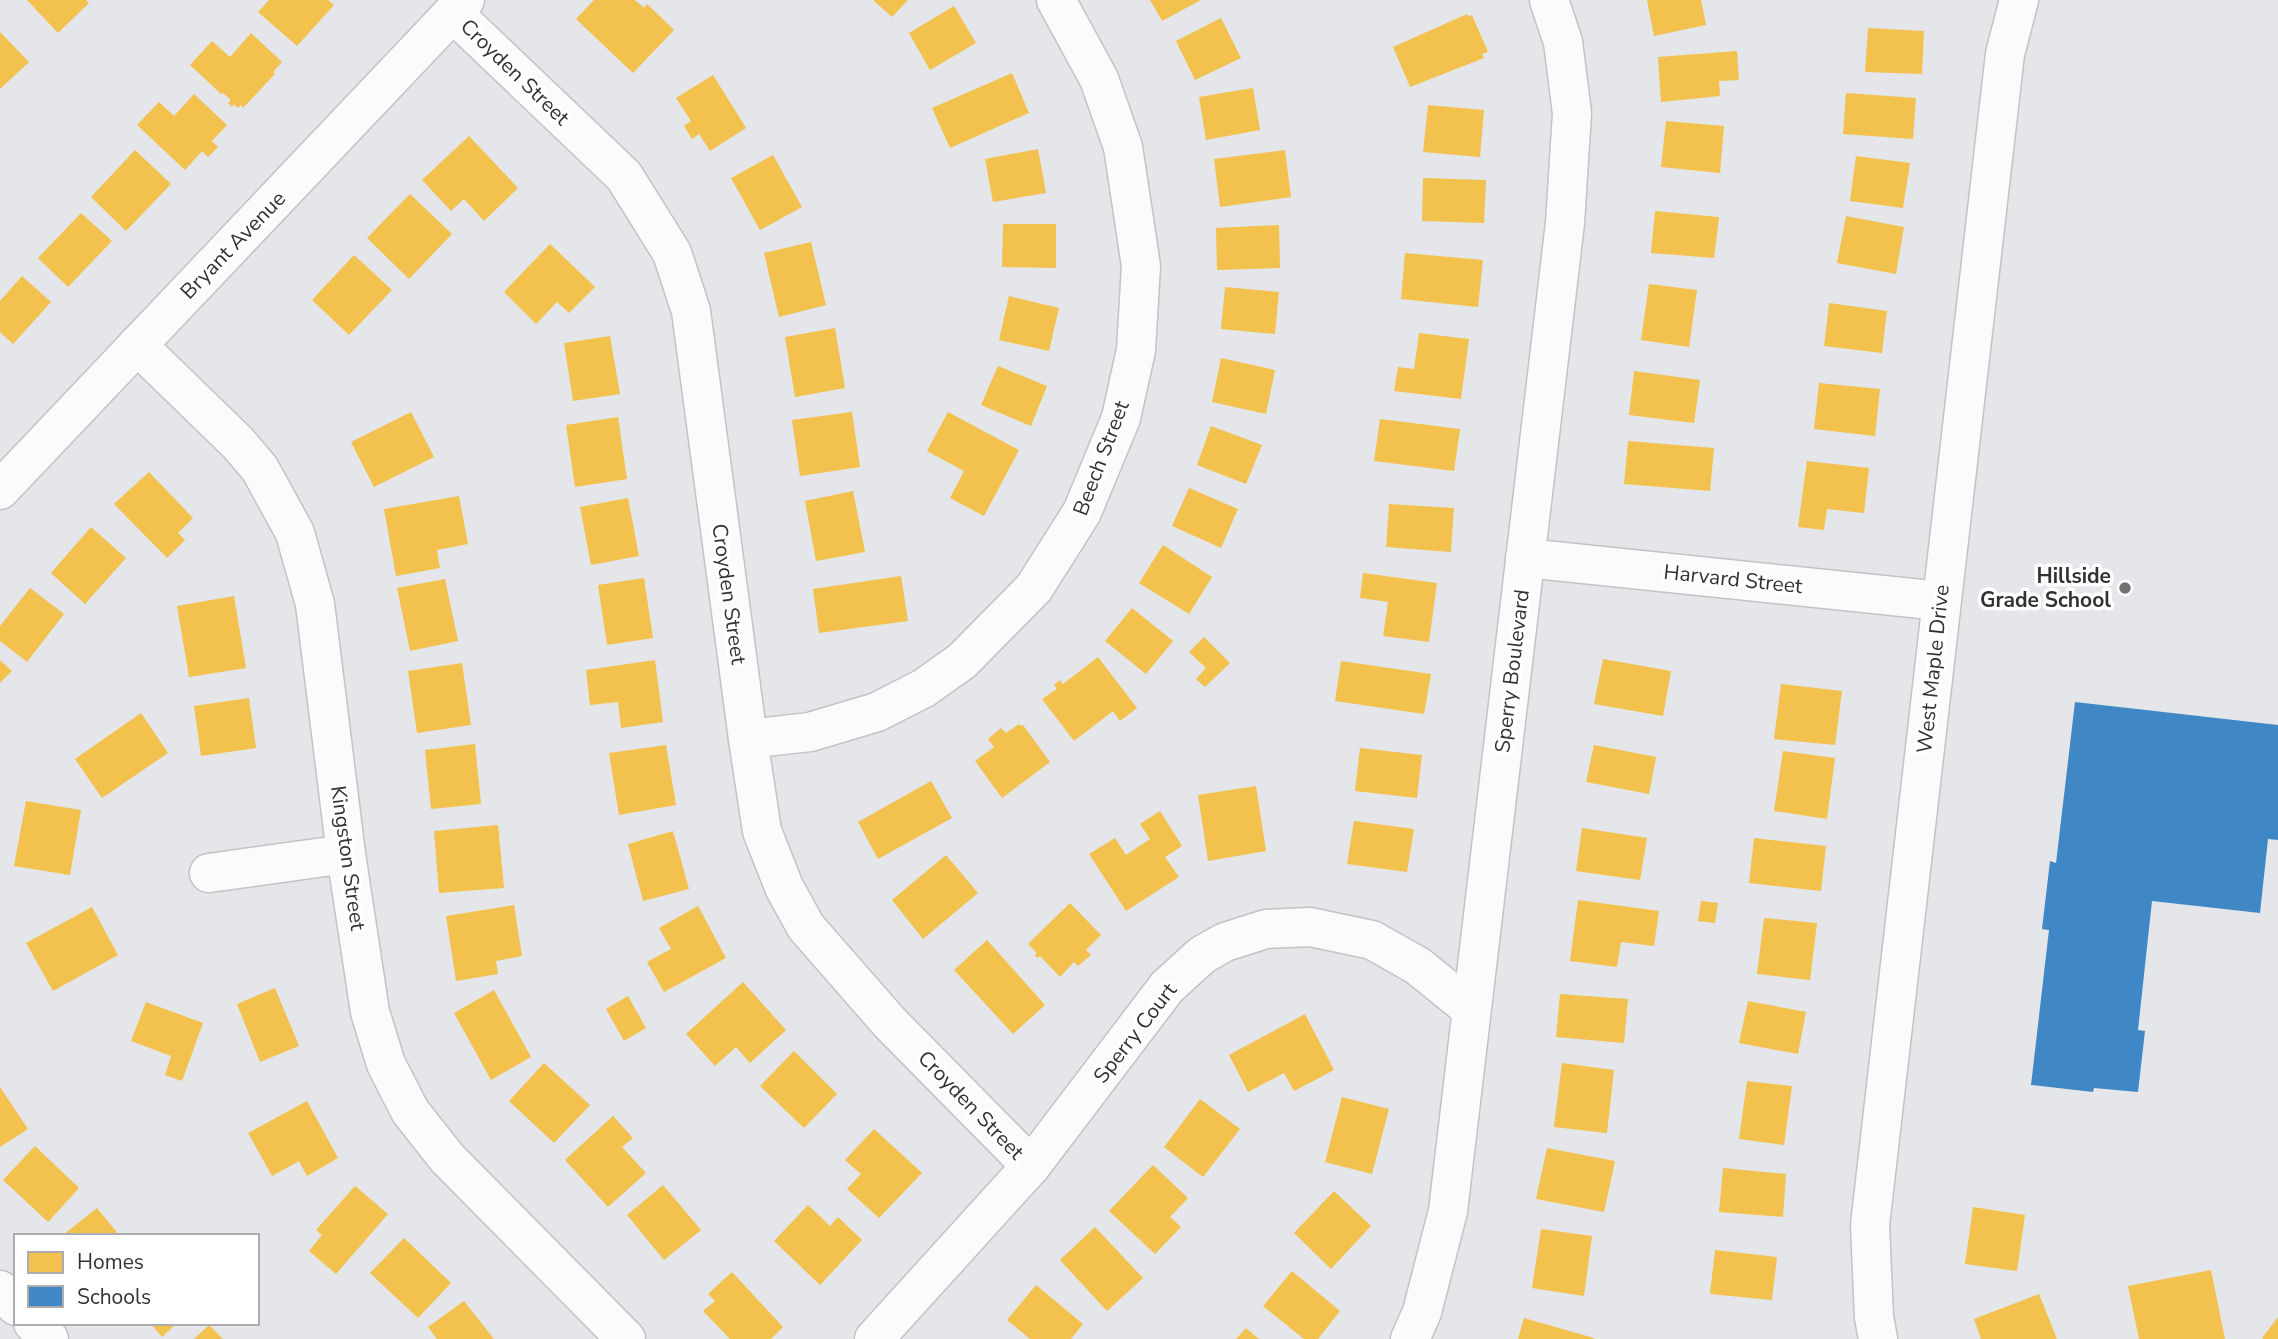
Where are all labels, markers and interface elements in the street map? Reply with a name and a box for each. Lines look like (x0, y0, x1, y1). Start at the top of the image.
street label: Croyden Street (454, 13, 576, 132)
street label: Bryant Avenue (174, 185, 292, 305)
street label: Beech Street (1066, 396, 1136, 519)
street label: Croyden Street (705, 522, 753, 667)
street label: Harvard Street (1662, 558, 1804, 600)
place label: Hillside Grade School (1980, 562, 2111, 614)
marker: Hillside Grade School (2117, 580, 2133, 596)
street label: West Maple Drive (1910, 583, 1956, 755)
street label: Sperry Boulevard (1488, 588, 1536, 754)
street label: Kingston Street (324, 784, 372, 933)
street label: Sperry Court (1087, 976, 1184, 1089)
street label: Croyden Street (912, 1044, 1031, 1166)
legend (14, 1234, 259, 1325)
text: Homes (77, 1248, 144, 1276)
text: Schools (77, 1283, 151, 1311)

